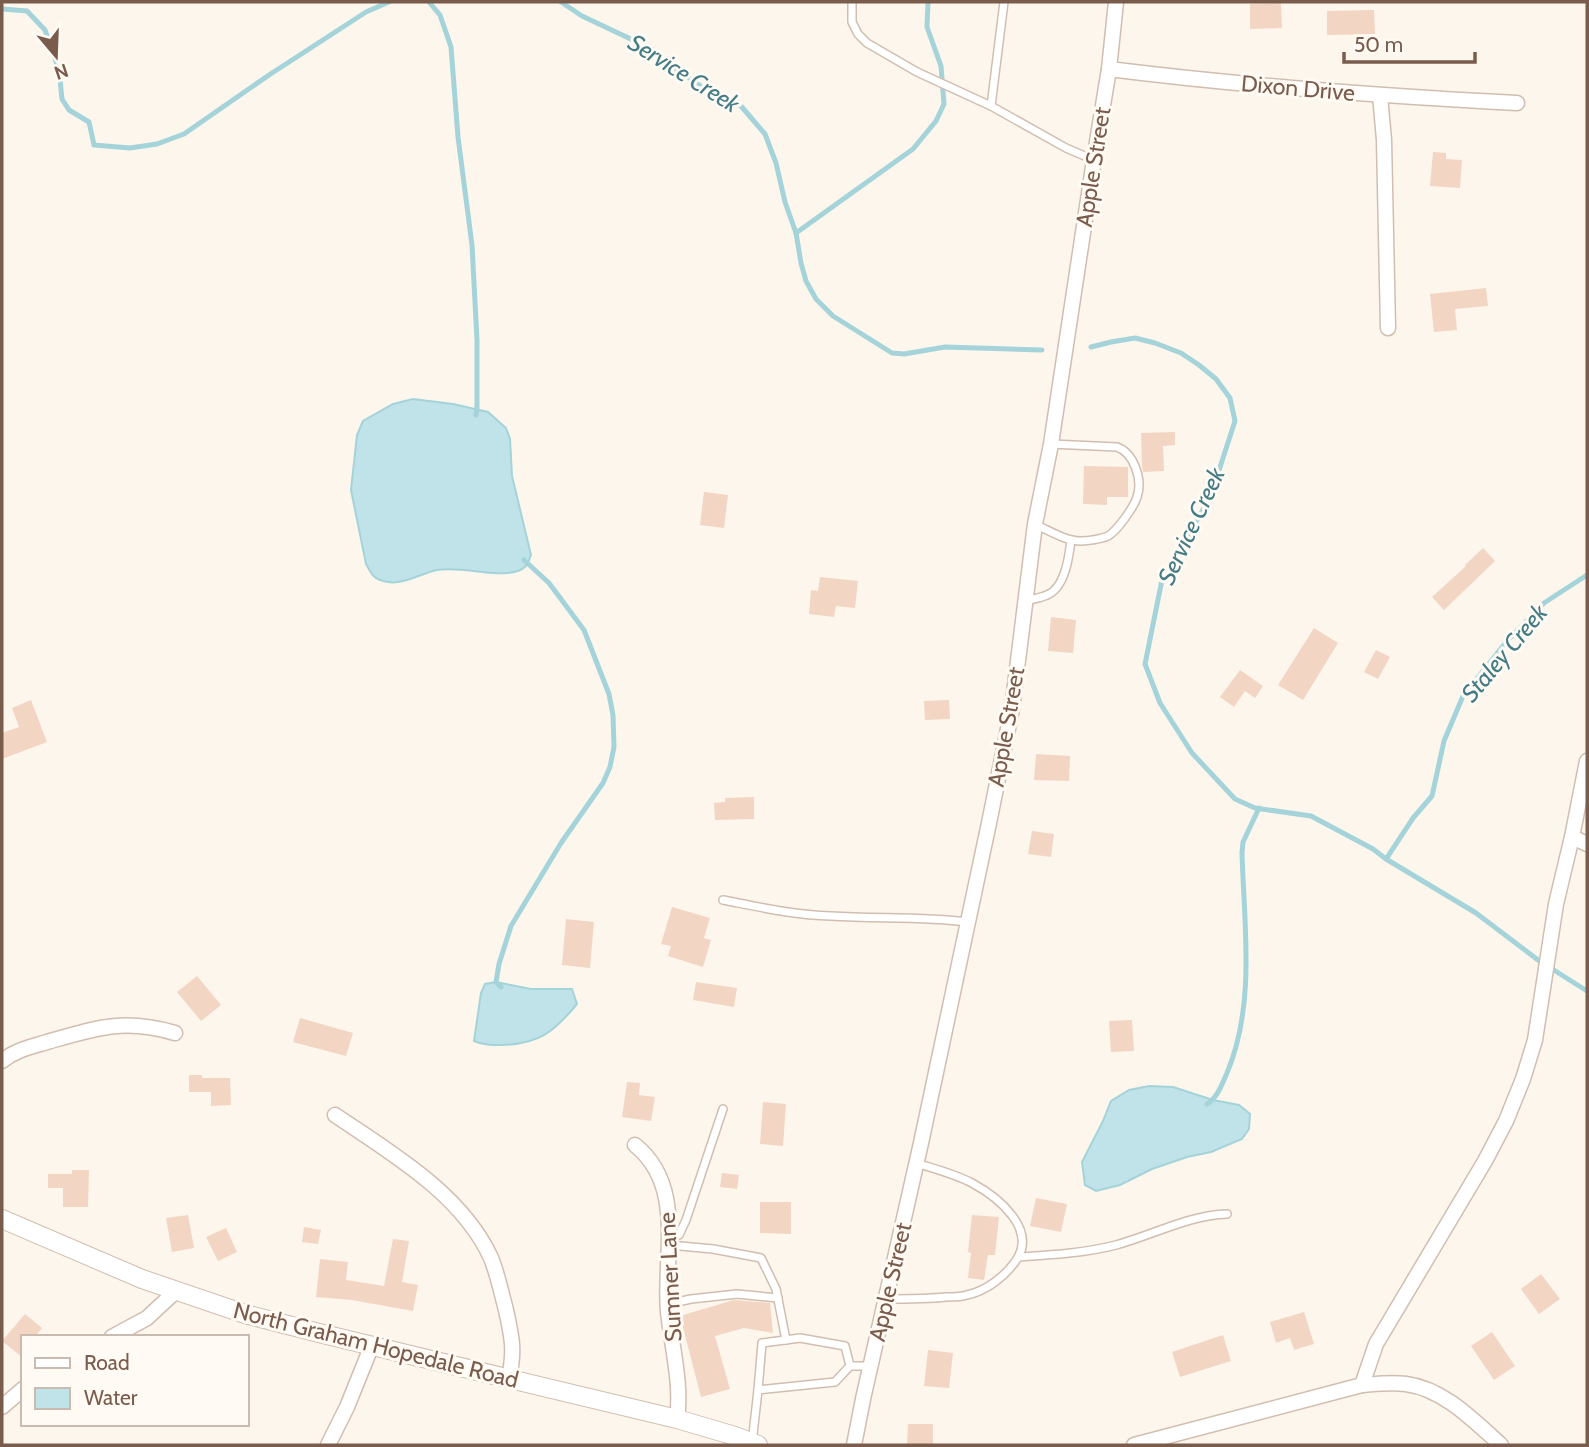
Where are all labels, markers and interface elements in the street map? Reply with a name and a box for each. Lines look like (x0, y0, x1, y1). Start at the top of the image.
north arrow (21, 21, 91, 91)
scale bar (1344, 21, 1475, 65)
water label: Service Creek (623, 27, 746, 119)
text: 50 m (1354, 32, 1403, 57)
text: N (51, 59, 71, 85)
street label: Dixon Drive (1240, 69, 1356, 107)
street label: Apple Street (1070, 105, 1116, 229)
water label: Service Creek (1151, 462, 1231, 589)
water label: Staley Creek (1455, 598, 1554, 708)
street label: Apple Street (982, 665, 1030, 789)
street label: Sumner Lane (653, 1211, 687, 1343)
street label: Apple Street (863, 1220, 917, 1344)
street label: North Graham Hopedale Road (231, 1296, 521, 1394)
legend (21, 1335, 248, 1426)
text: Road (84, 1350, 130, 1375)
text: Water (84, 1385, 138, 1410)

